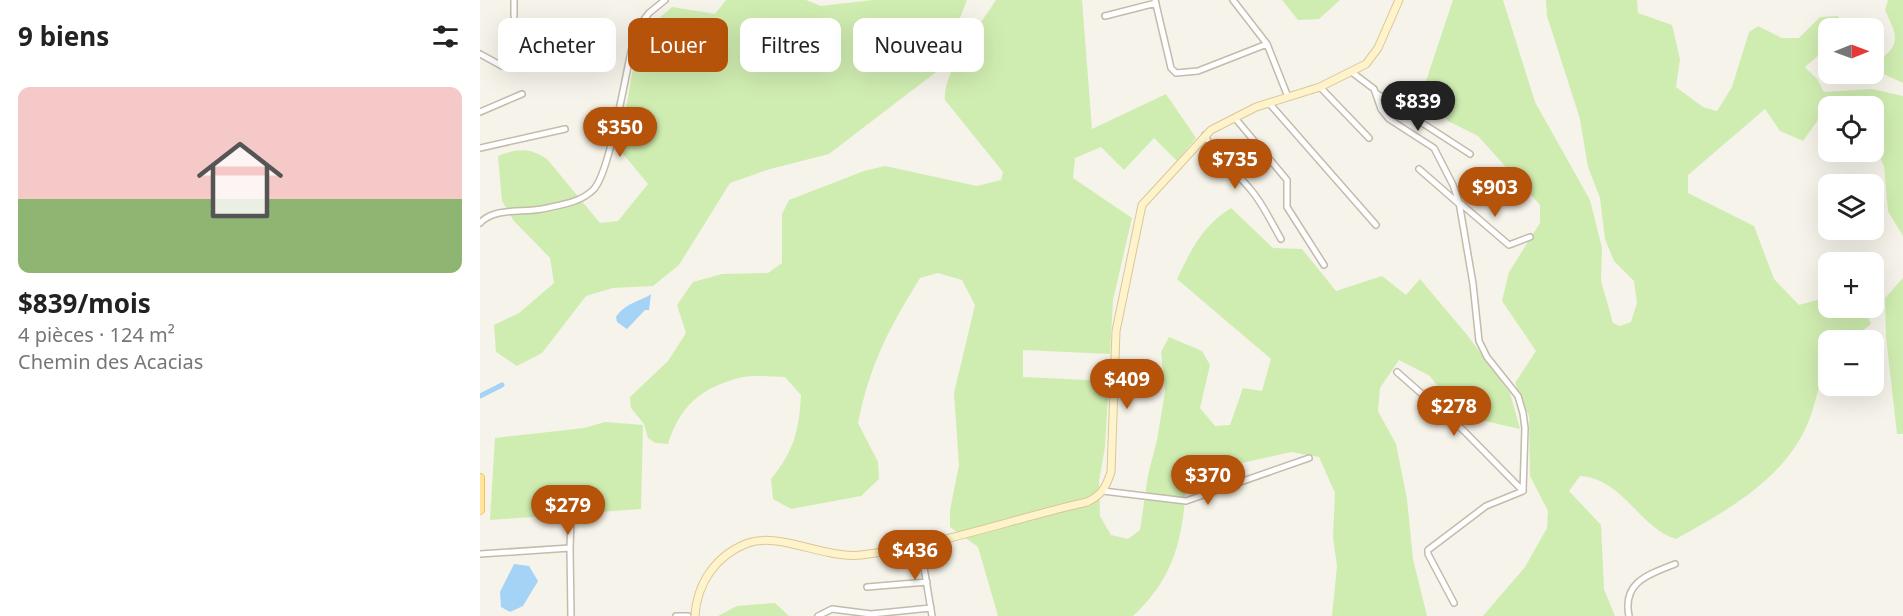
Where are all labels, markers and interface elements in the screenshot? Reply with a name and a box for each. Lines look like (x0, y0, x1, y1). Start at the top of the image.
text: 9 biens (18, 18, 109, 54)
chip: Acheter (498, 18, 616, 72)
chip: Louer (628, 18, 728, 72)
chip: Filtres (740, 18, 841, 72)
chip: Nouveau (853, 18, 984, 72)
north arrow (1818, 18, 1884, 84)
map controls (1818, 18, 1884, 396)
icon: filters (429, 20, 462, 53)
pin: $839 (1382, 81, 1454, 132)
text: $839 (1395, 87, 1441, 114)
button: locate (1818, 96, 1884, 162)
pin: $350 (584, 107, 656, 158)
text: $350 (597, 113, 643, 140)
icon: home (186, 126, 294, 234)
pin: $735 (1199, 139, 1271, 190)
text: $735 (1212, 145, 1258, 172)
pin: $903 (1459, 167, 1531, 218)
text: $903 (1472, 173, 1518, 200)
button: layers (1818, 174, 1884, 240)
button: + (1818, 252, 1884, 318)
text: $839/mois (18, 285, 151, 321)
text: 4 pièces · 124 m² (18, 321, 175, 348)
button: − (1818, 330, 1884, 396)
text: Chemin des Acacias (18, 348, 203, 375)
pin: $409 (1091, 359, 1163, 410)
text: $409 (1104, 365, 1150, 392)
pin: $278 (1418, 386, 1490, 437)
text: $278 (1431, 392, 1477, 419)
pin: $370 (1172, 455, 1244, 506)
text: $370 (1185, 461, 1231, 488)
pin: $279 (532, 485, 604, 536)
text: $279 (545, 491, 591, 518)
pin: $436 (879, 530, 951, 581)
text: $436 (892, 536, 938, 563)

